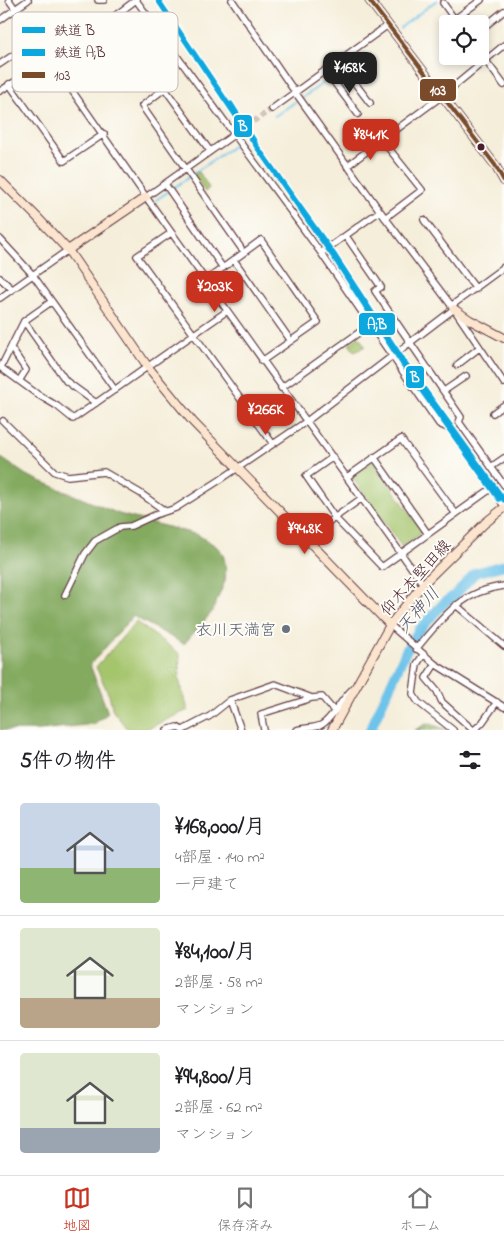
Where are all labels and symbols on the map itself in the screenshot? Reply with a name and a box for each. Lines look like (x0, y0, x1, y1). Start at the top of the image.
legend (12, 12, 178, 92)
text: 鉄道 B (54, 21, 95, 42)
text: 鉄道 A;B (54, 43, 105, 64)
pin: ¥168K (315, 52, 385, 94)
text: 103 (54, 66, 70, 87)
line badge: 103 (419, 78, 457, 102)
text: 103 (430, 81, 446, 102)
line badge: B (233, 114, 253, 138)
text: B (237, 117, 248, 138)
pin: ¥84.1K (330, 119, 412, 161)
unlabelled marker (476, 142, 486, 152)
pin: ¥203K (180, 270, 250, 313)
line badge: A;B (358, 312, 396, 336)
text: A;B (367, 315, 388, 336)
line badge: B (405, 365, 425, 389)
text: B (409, 368, 420, 389)
pin: ¥266K (231, 394, 301, 436)
pin: ¥94.8K (264, 512, 346, 555)
street label: 仰木本堅田線 (375, 535, 458, 622)
water label: 天神川 (392, 582, 447, 640)
place label: 衣川天満宮 (196, 619, 276, 643)
marker: 衣川天満宮 (280, 623, 292, 635)

